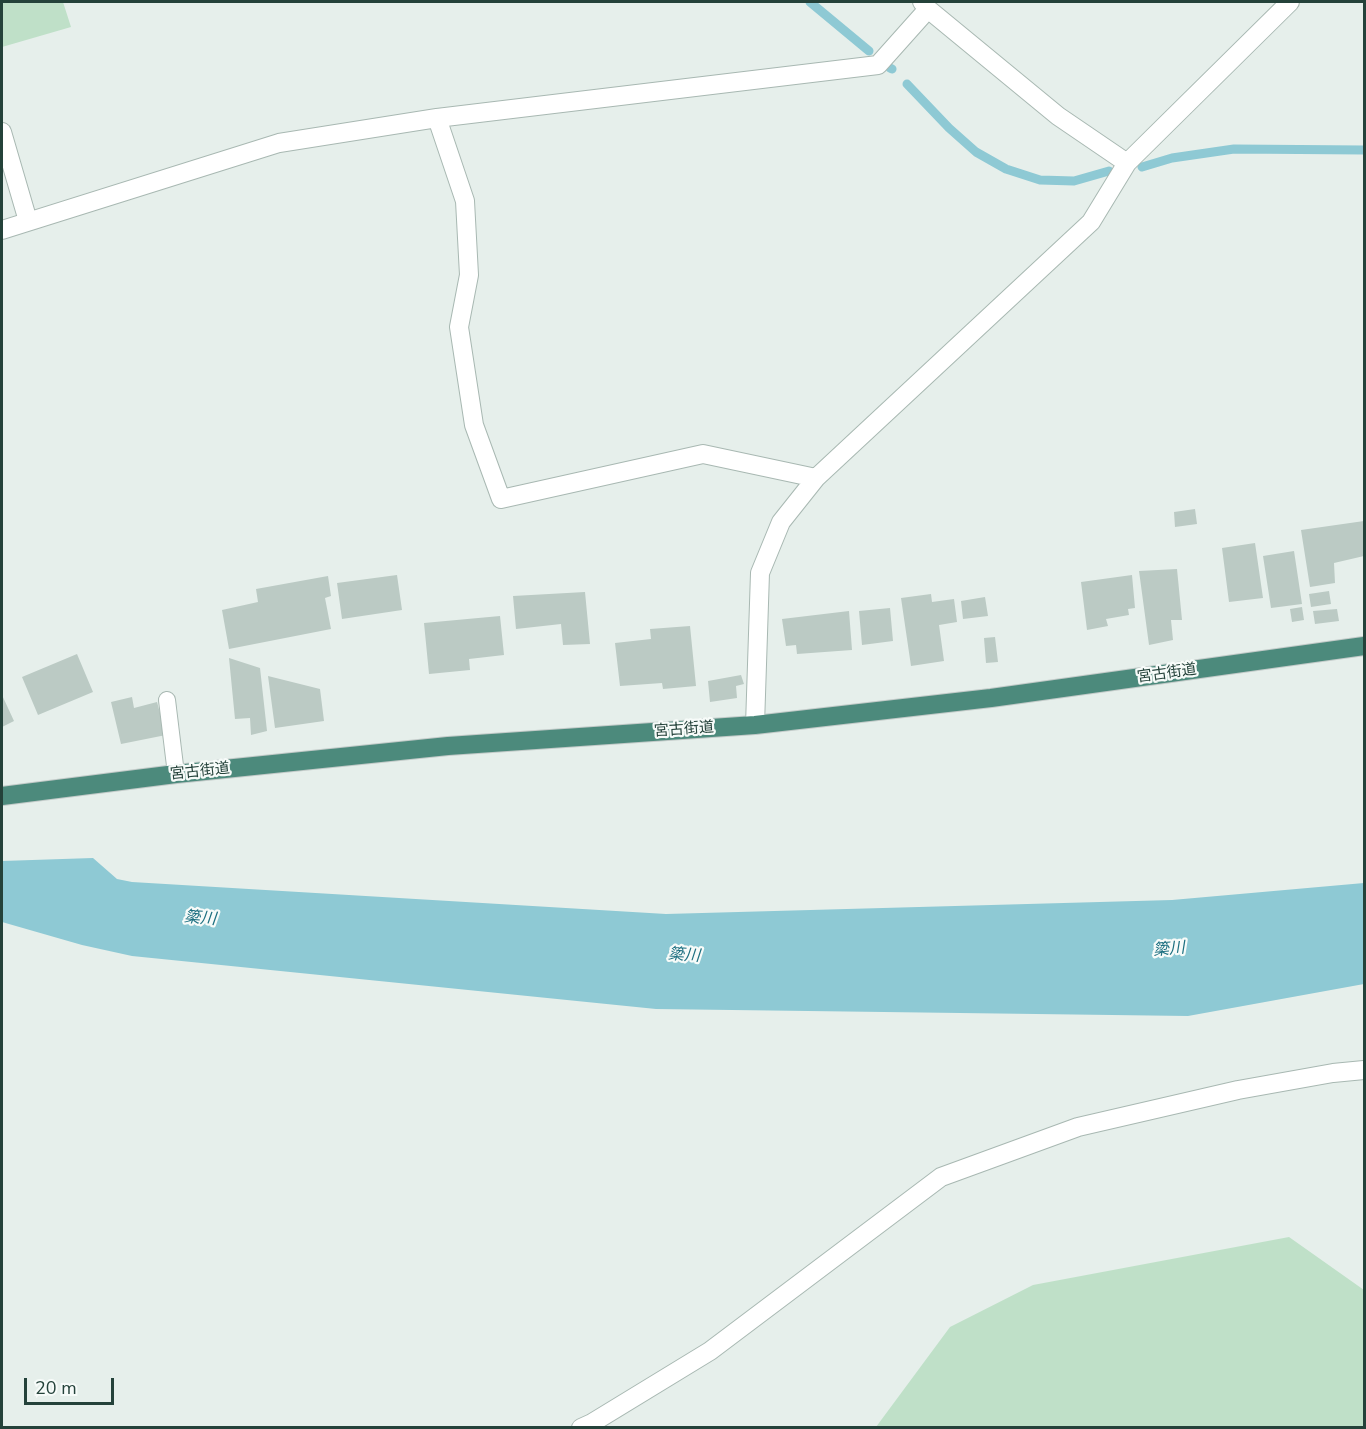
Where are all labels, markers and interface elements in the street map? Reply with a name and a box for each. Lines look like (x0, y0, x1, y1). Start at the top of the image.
street label: 宮古街道 (1136, 661, 1198, 687)
street label: 宮古街道 (653, 719, 715, 741)
street label: 宮古街道 (169, 760, 231, 784)
water label: 簗川 (183, 908, 217, 930)
water label: 簗川 (1152, 939, 1186, 961)
water label: 簗川 (667, 945, 701, 967)
scale bar (27, 1366, 117, 1404)
text: 20 m (35, 1376, 77, 1400)

